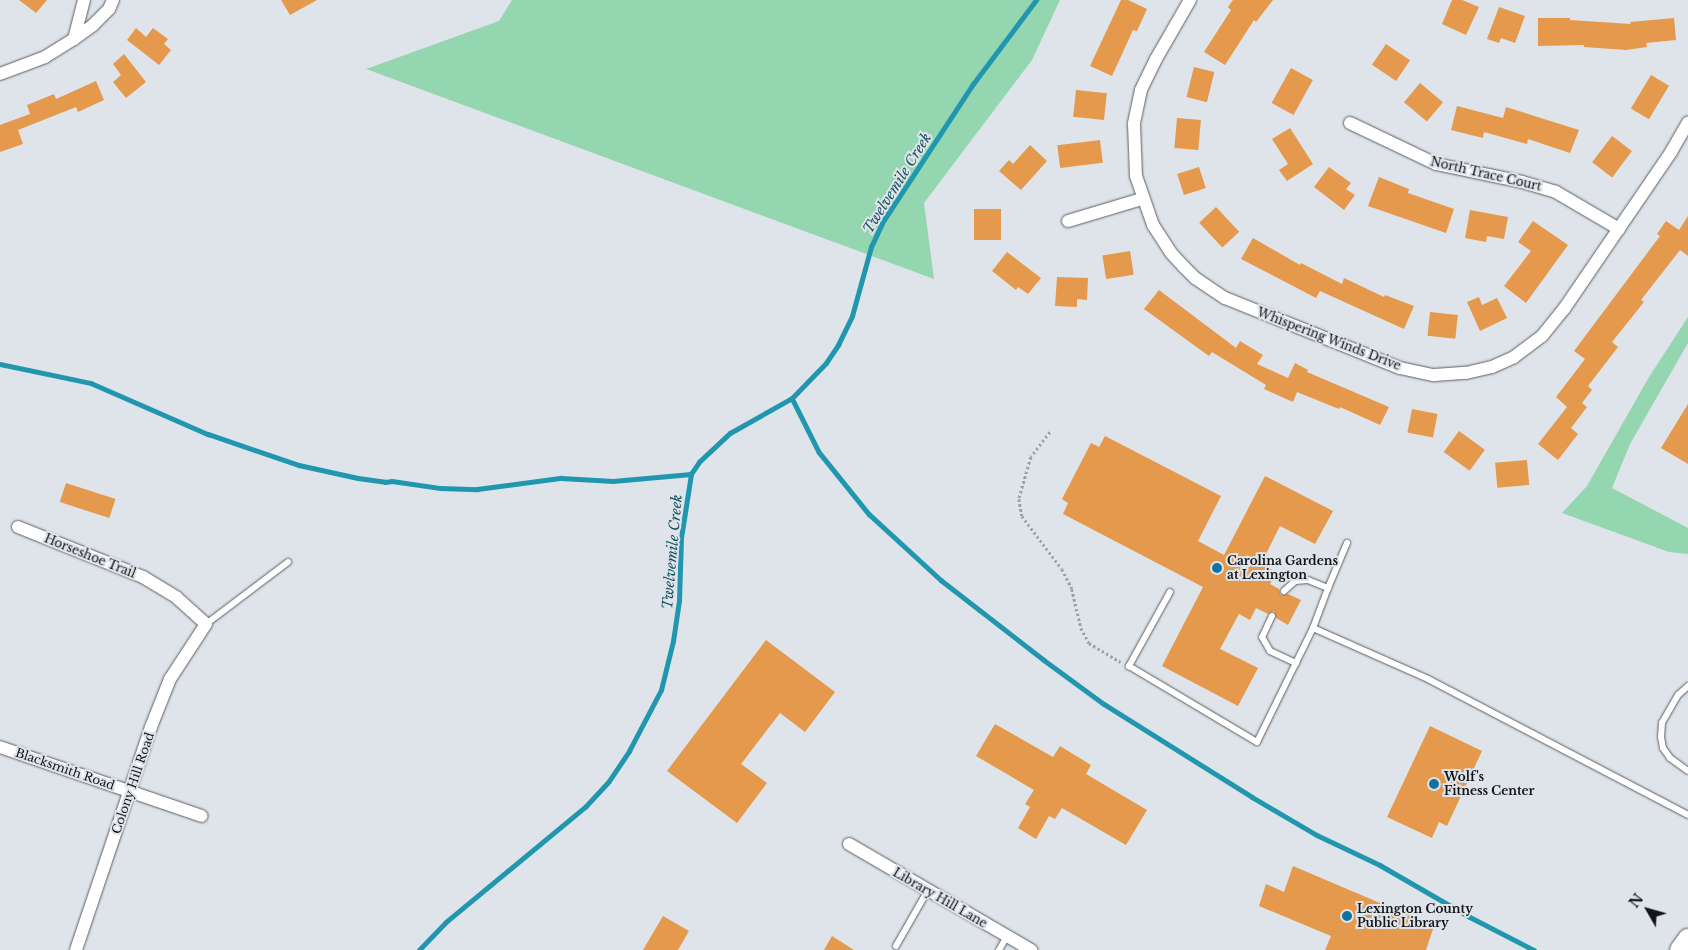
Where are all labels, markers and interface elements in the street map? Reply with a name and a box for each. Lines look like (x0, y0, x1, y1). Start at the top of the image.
water label: Twelvemile Creek (859, 130, 935, 236)
street label: North Trace Court (1429, 154, 1543, 194)
street label: Whispering Winds Drive (1255, 305, 1403, 373)
water label: Twelvemile Creek (659, 494, 685, 610)
street label: Horseshoe Trail (42, 531, 138, 581)
place label: Carolina Gardens at Lexington (1227, 554, 1338, 582)
marker: Carolina Gardens at Lexington (1211, 562, 1223, 574)
street label: Colony Hill Road (109, 730, 157, 836)
street label: Blacksmith Road (13, 745, 117, 793)
place label: Wolf's Fitness Center (1444, 770, 1535, 798)
marker: Wolf's Fitness Center (1428, 778, 1440, 790)
street label: Library Hill Lane (890, 865, 990, 931)
north arrow (1623, 885, 1673, 935)
text: N (1625, 890, 1647, 912)
place label: Lexington County Public Library (1357, 902, 1473, 930)
marker: Lexington County Public Library (1341, 910, 1353, 922)

